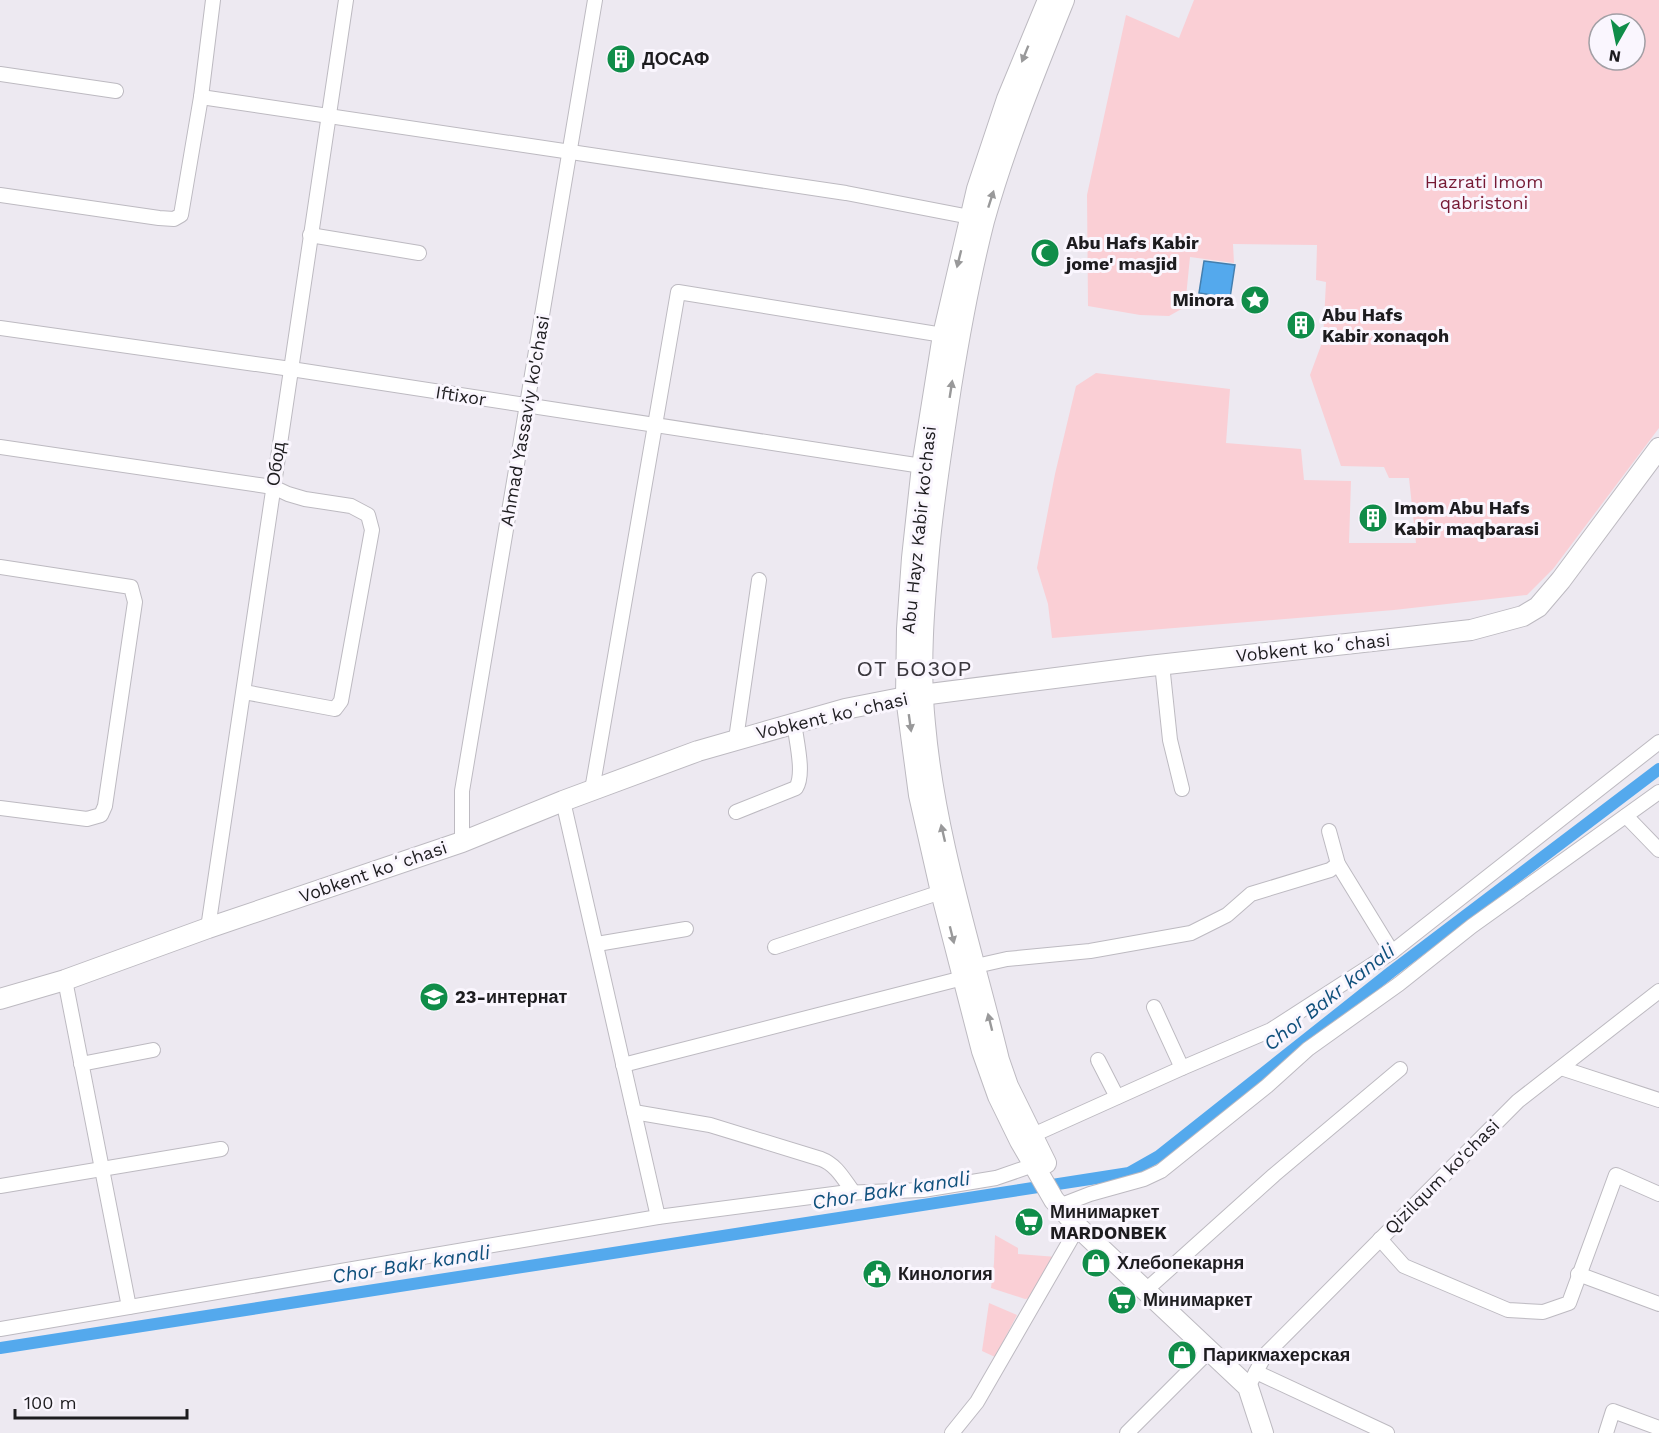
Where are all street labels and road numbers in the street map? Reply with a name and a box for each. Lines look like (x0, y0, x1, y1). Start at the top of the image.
street label: Ahmad Yassaviy ko'chasi (496, 314, 553, 528)
street label: Iftixor (434, 381, 488, 410)
street label: Abu Hayz Kabir ko'chasi (897, 425, 940, 635)
street label: Обод (262, 440, 289, 487)
street label: Vobkent koʻchasi (1235, 629, 1391, 666)
street label: Vobkent koʻchasi (754, 688, 910, 743)
street label: Vobkent koʻchasi (296, 836, 450, 907)
street label: Qizilqum ko'chasi (1380, 1115, 1503, 1238)

